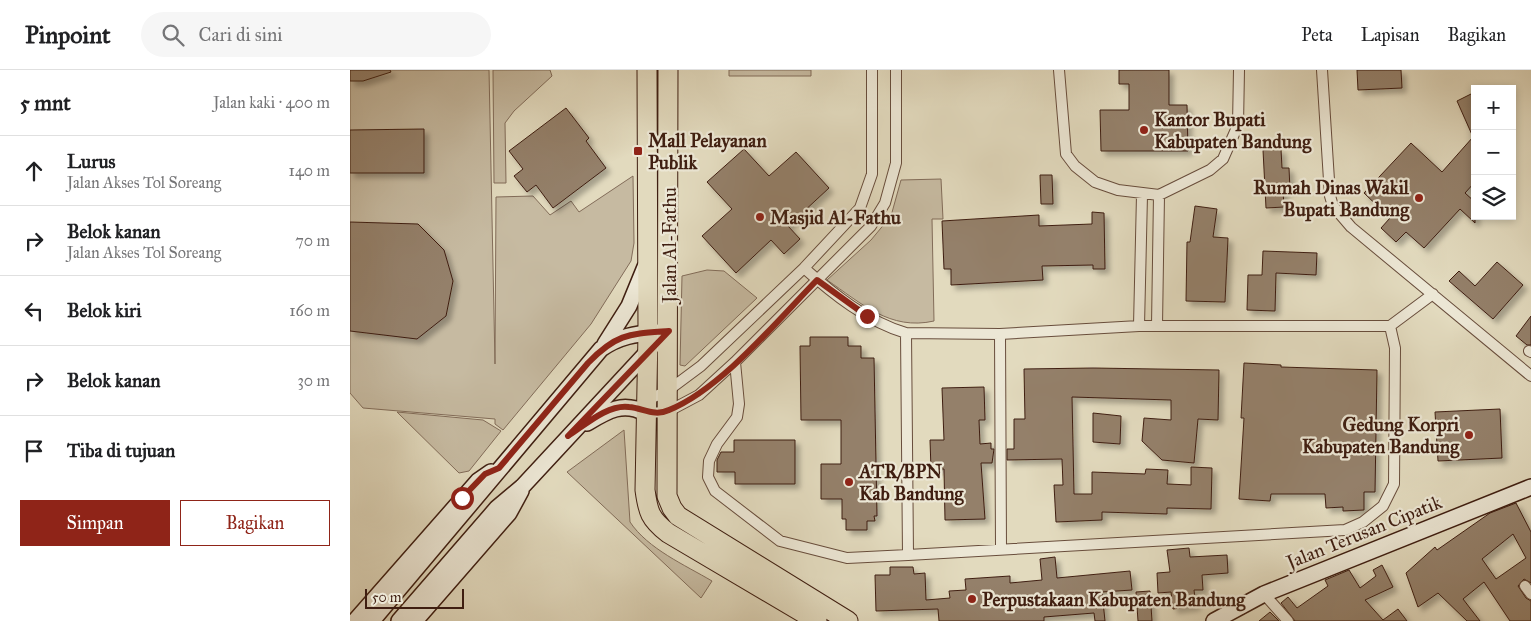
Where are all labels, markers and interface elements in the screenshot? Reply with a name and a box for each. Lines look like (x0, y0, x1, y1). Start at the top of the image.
search box (141, 12, 491, 57)
text: Pinpoint (25, 20, 111, 50)
icon: search (159, 21, 187, 49)
text: Cari di sini (199, 23, 283, 46)
text: Peta (1301, 24, 1333, 46)
text: Lapisan (1361, 24, 1419, 46)
text: Bagikan (1447, 24, 1506, 46)
map controls (1471, 85, 1516, 220)
button: + (1471, 85, 1516, 130)
text: 5 mnt (20, 90, 71, 116)
text: Jalan kaki · 400 m (213, 93, 330, 112)
place label: Kantor Bupati Kabupaten Bandung (1154, 108, 1312, 154)
marker: Kantor Bupati Kabupaten Bandung (1138, 124, 1150, 136)
place label: Mall Pelayanan Publik (648, 129, 767, 174)
button: − (1471, 130, 1516, 175)
marker: Mall Pelayanan Publik (632, 145, 644, 157)
text: Lurus (67, 150, 115, 173)
icon: ahead (20, 157, 48, 185)
text: 140 m (289, 161, 330, 180)
text: Jalan Akses Tol Soreang (67, 173, 221, 192)
button: layers (1471, 175, 1516, 220)
place label: Rumah Dinas Wakil Bupati Bandung (1253, 176, 1410, 222)
street label: Jalan Al-Fathu (658, 187, 682, 305)
marker: Rumah Dinas Wakil Bupati Bandung (1413, 192, 1425, 204)
place label: Masjid Al-Fathu (770, 206, 902, 230)
marker: Masjid Al-Fathu (754, 211, 766, 223)
text: Belok kanan (67, 220, 161, 243)
icon: right (20, 227, 48, 255)
text: 70 m (295, 231, 330, 250)
text: Jalan Akses Tol Soreang (67, 243, 221, 262)
icon: left (20, 297, 48, 325)
text: Belok kiri (67, 299, 141, 322)
text: 160 m (289, 301, 330, 320)
route end (856, 305, 879, 328)
icon: right (20, 367, 48, 395)
text: Belok kanan (67, 369, 161, 392)
text: 30 m (297, 371, 330, 390)
place label: Gedung Korpri Kabupaten Bandung (1302, 413, 1460, 459)
marker: Gedung Korpri Kabupaten Bandung (1463, 429, 1475, 441)
icon: arrive (20, 437, 48, 465)
text: Tiba di tujuan (67, 439, 175, 462)
place label: ATR/BPN Kab Bandung (857, 460, 965, 506)
marker: ATR/BPN Kab Bandung (843, 476, 855, 488)
route start (451, 487, 474, 510)
street label: Jalan Terusan Cipatik (1281, 490, 1445, 575)
button: Simpan (20, 500, 170, 546)
button: Bagikan (180, 500, 330, 546)
scale bar (365, 586, 464, 609)
place label: Perpustakaan Kabupaten Bandung (982, 588, 1246, 612)
text: 50 m (372, 589, 401, 606)
marker: Perpustakaan Kabupaten Bandung (966, 593, 978, 605)

